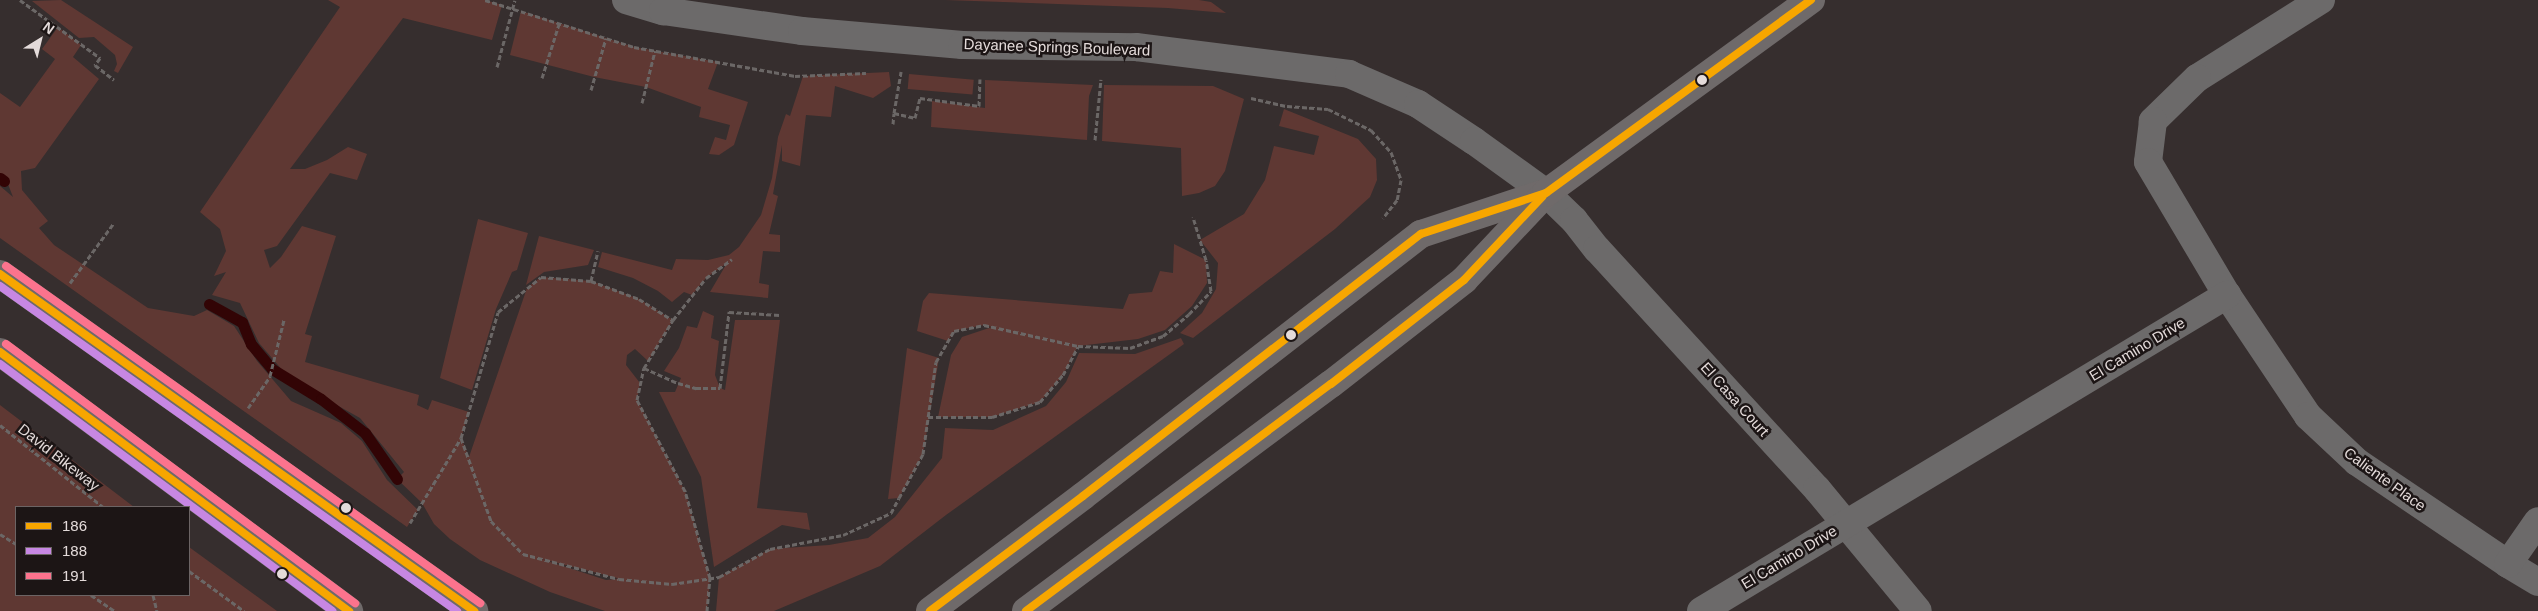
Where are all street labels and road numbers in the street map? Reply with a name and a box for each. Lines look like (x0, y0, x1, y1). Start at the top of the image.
street label: Dayanee Springs Boulevard (963, 35, 1151, 59)
street label: El Camino Drive (2086, 313, 2188, 385)
street label: El Casa Court (1697, 358, 1773, 440)
street label: David Bikeway (15, 420, 103, 494)
street label: Caliente Place (2341, 443, 2429, 515)
street label: El Camino Drive (1738, 521, 1840, 593)

